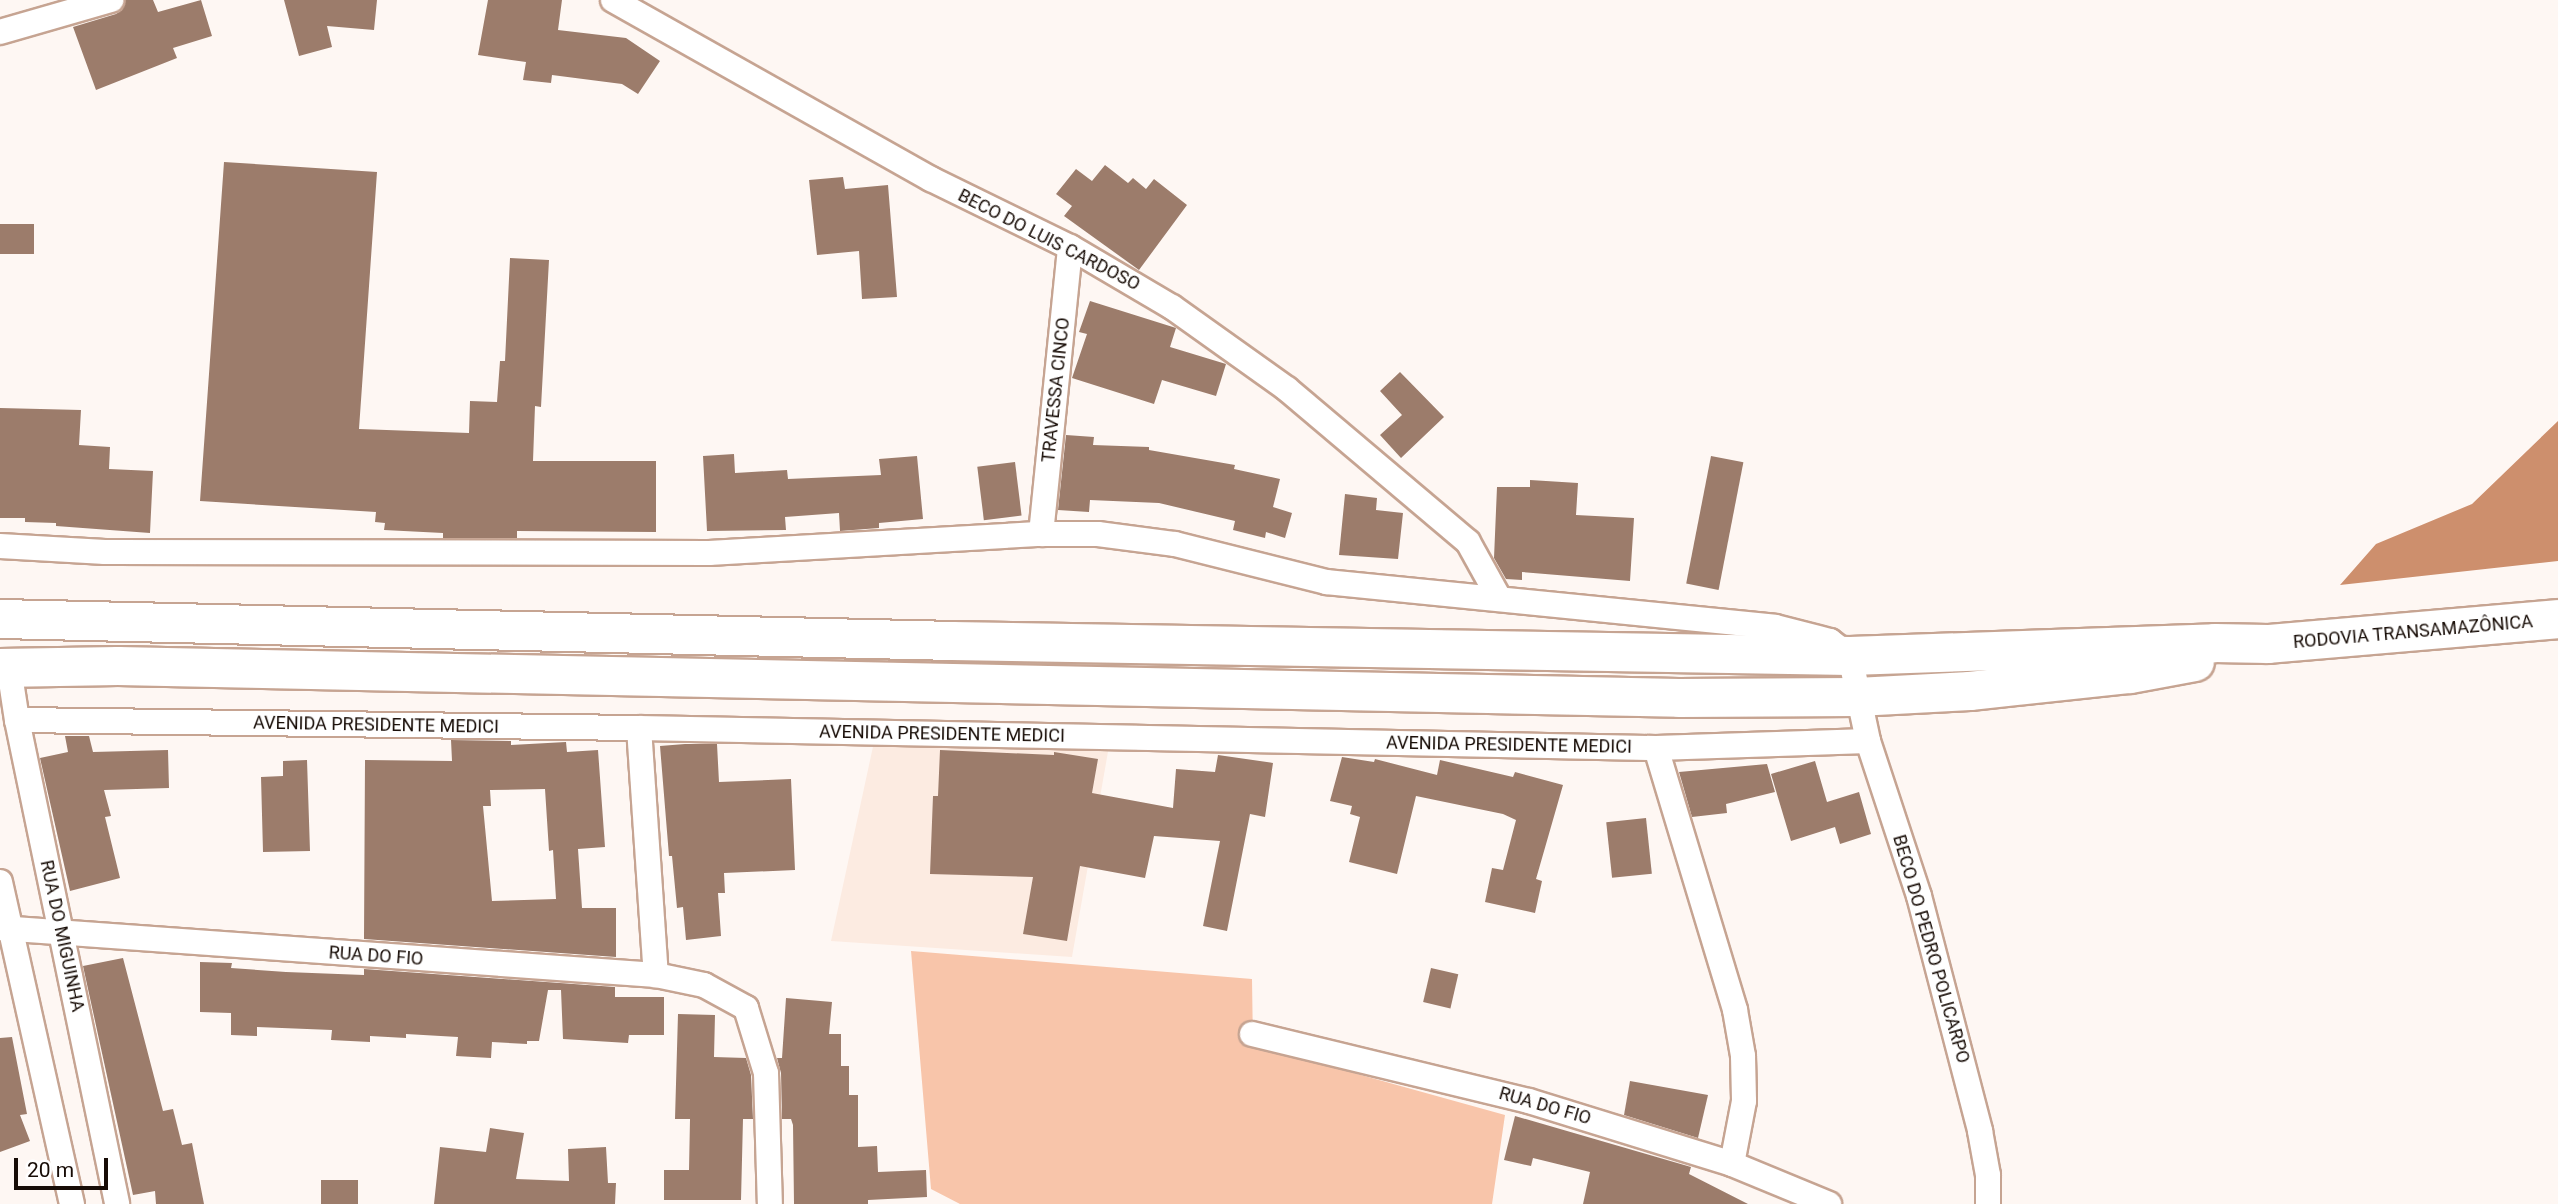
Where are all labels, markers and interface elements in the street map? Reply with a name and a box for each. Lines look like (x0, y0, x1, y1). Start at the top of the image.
street label: BECO DO LUIS CARDOSO (954, 185, 1144, 295)
street label: TRAVESSA CINCO (1038, 316, 1074, 464)
street label: RODOVIA TRANSAMAZÔNICA (2292, 611, 2534, 653)
street label: AVENIDA PRESIDENTE MEDICI (253, 712, 499, 738)
street label: AVENIDA PRESIDENTE MEDICI (819, 721, 1065, 747)
street label: AVENIDA PRESIDENTE MEDICI (1386, 732, 1632, 758)
street label: BECO DO PEDRO POLICARPO (1888, 832, 1974, 1066)
street label: RUA DO MIGUINHA (35, 858, 89, 1014)
street label: RUA DO FIO (328, 942, 424, 970)
street label: RUA DO FIO (1497, 1083, 1593, 1129)
scale bar (18, 1144, 112, 1188)
text: 20 m (27, 1158, 74, 1182)

